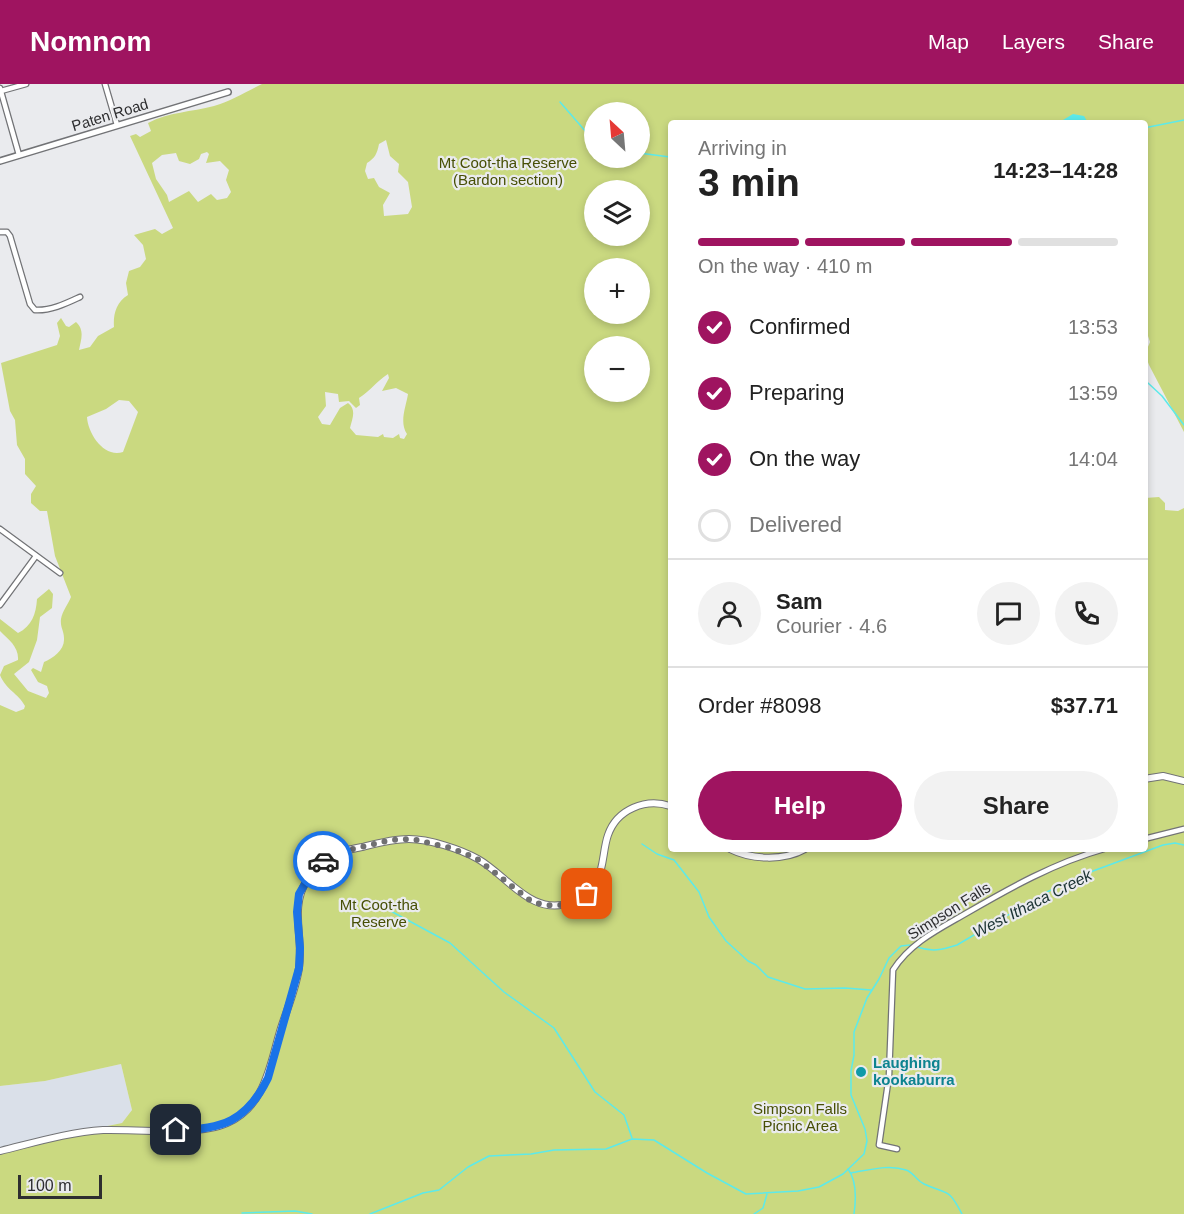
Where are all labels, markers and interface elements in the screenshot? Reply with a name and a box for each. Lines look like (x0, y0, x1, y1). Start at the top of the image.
text: Nomnom (30, 26, 151, 57)
text: Map (928, 30, 969, 53)
text: Layers (1002, 30, 1065, 53)
text: Share (1098, 30, 1154, 53)
street label: Paten Road (69, 95, 150, 134)
north arrow (584, 102, 650, 168)
map controls (584, 102, 650, 402)
text: Arriving in (698, 137, 787, 159)
park label: Mt Coot-tha Reserve (Bardon section) (439, 154, 577, 188)
text: 14:23–14:28 (993, 158, 1118, 183)
text: 3 min (698, 161, 800, 204)
button: layers (584, 180, 650, 246)
text: On the way · 410 m (698, 255, 873, 277)
button: + (584, 258, 650, 324)
icon: check (698, 311, 731, 344)
text: Confirmed (749, 314, 850, 339)
text: 13:53 (1068, 316, 1118, 338)
button: − (584, 336, 650, 402)
icon: check (698, 377, 731, 410)
text: Preparing (749, 380, 844, 405)
text: 13:59 (1068, 382, 1118, 404)
icon: check (698, 443, 731, 476)
text: On the way (749, 446, 860, 471)
text: 14:04 (1068, 448, 1118, 470)
text: Delivered (749, 512, 842, 537)
button: person (698, 582, 761, 645)
button: chat (977, 582, 1040, 645)
button: phone (1055, 582, 1118, 645)
text: Sam (776, 589, 822, 614)
text: Courier · 4.6 (776, 615, 887, 637)
text: Order #8098 (698, 693, 822, 718)
text: $37.71 (1051, 693, 1118, 718)
button: Help (698, 771, 902, 840)
button: Share (914, 771, 1118, 840)
courier (293, 831, 353, 891)
icon: car (307, 845, 340, 878)
water label: West Ithaca Creek (970, 866, 1095, 941)
pin (561, 868, 612, 919)
icon: bag (570, 877, 603, 910)
street label: Simpson Falls (904, 878, 993, 943)
park label: Mt Coot-tha Reserve (340, 896, 419, 930)
place label: Laughing kookaburra (873, 1054, 955, 1088)
marker: Laughing kookaburra (854, 1065, 868, 1079)
park label: Simpson Falls Picnic Area (753, 1100, 847, 1134)
pin (150, 1104, 201, 1155)
icon: home (159, 1113, 192, 1146)
scale bar (18, 1172, 102, 1200)
text: 100 m (27, 1177, 71, 1194)

